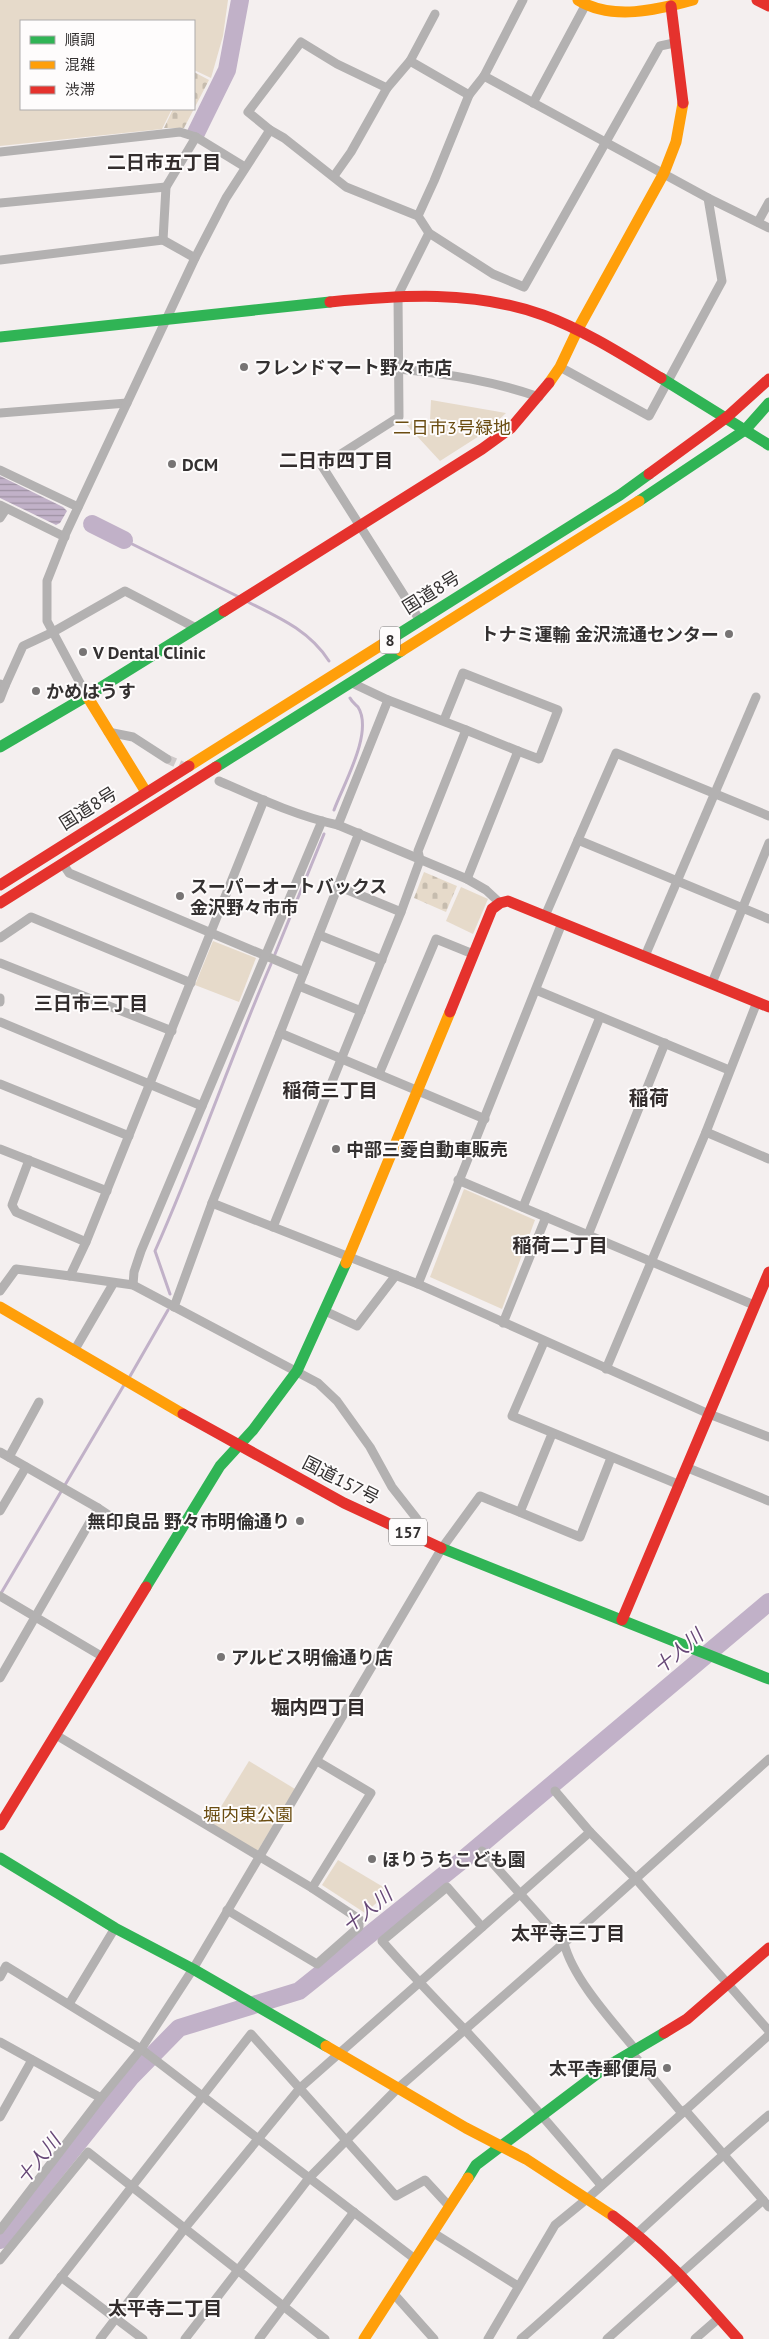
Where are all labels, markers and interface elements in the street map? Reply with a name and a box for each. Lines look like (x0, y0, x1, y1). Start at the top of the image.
legend (20, 20, 195, 110)
text: 順調 (65, 30, 95, 49)
text: 混雑 (65, 55, 95, 74)
text: 渋滞 (65, 80, 95, 99)
district label: 二日市五丁目 (107, 150, 221, 174)
place label: フレンドマート野々市店 (254, 356, 452, 379)
marker: フレンドマート野々市店 (238, 361, 250, 373)
park label: 二日市3号緑地 (393, 416, 511, 439)
district label: 二日市四丁目 (279, 448, 393, 472)
place label: DCM (182, 453, 218, 476)
marker: DCM (166, 458, 178, 470)
street label: 国道8号 (398, 565, 464, 619)
place label: トナミ運輸 金沢流通センター (480, 623, 719, 646)
road number: 8 (380, 626, 400, 654)
marker: トナミ運輸 金沢流通センター (723, 628, 735, 640)
place label: V Dental Clinic (92, 641, 206, 664)
marker: V Dental Clinic (77, 646, 89, 658)
place label: かめはうす (46, 680, 136, 703)
marker: かめはうす (30, 685, 42, 697)
street label: 国道8号 (55, 781, 121, 835)
place label: スーパーオートバックス 金沢野々市市 (190, 875, 387, 919)
marker: スーパーオートバックス 金沢野々市市 (174, 890, 186, 902)
district label: 三日市三丁目 (34, 991, 148, 1015)
district label: 稲荷三丁目 (282, 1078, 378, 1102)
district label: 稲荷 (629, 1085, 669, 1111)
place label: 中部三菱自動車販売 (346, 1138, 508, 1161)
marker: 中部三菱自動車販売 (330, 1143, 342, 1155)
district label: 稲荷二丁目 (512, 1233, 608, 1257)
street label: 国道157号 (299, 1451, 383, 1509)
place label: 無印良品 野々市明倫通り (87, 1510, 290, 1533)
marker: 無印良品 野々市明倫通り (294, 1515, 306, 1527)
road number: 157 (389, 1518, 427, 1545)
water label: 十人川 (648, 1622, 709, 1679)
place label: アルビス明倫通り店 (231, 1646, 393, 1669)
marker: アルビス明倫通り店 (215, 1651, 227, 1663)
district label: 堀内四丁目 (270, 1695, 366, 1719)
park label: 堀内東公園 (203, 1803, 293, 1826)
place label: ほりうちこども園 (382, 1848, 526, 1871)
marker: ほりうちこども園 (366, 1853, 378, 1865)
water label: 十人川 (337, 1881, 398, 1937)
district label: 太平寺三丁目 (511, 1921, 625, 1945)
place label: 太平寺郵便局 (549, 2057, 657, 2080)
marker: 太平寺郵便局 (661, 2062, 673, 2074)
water label: 十人川 (11, 2128, 67, 2189)
district label: 太平寺二丁目 (108, 2296, 222, 2320)

